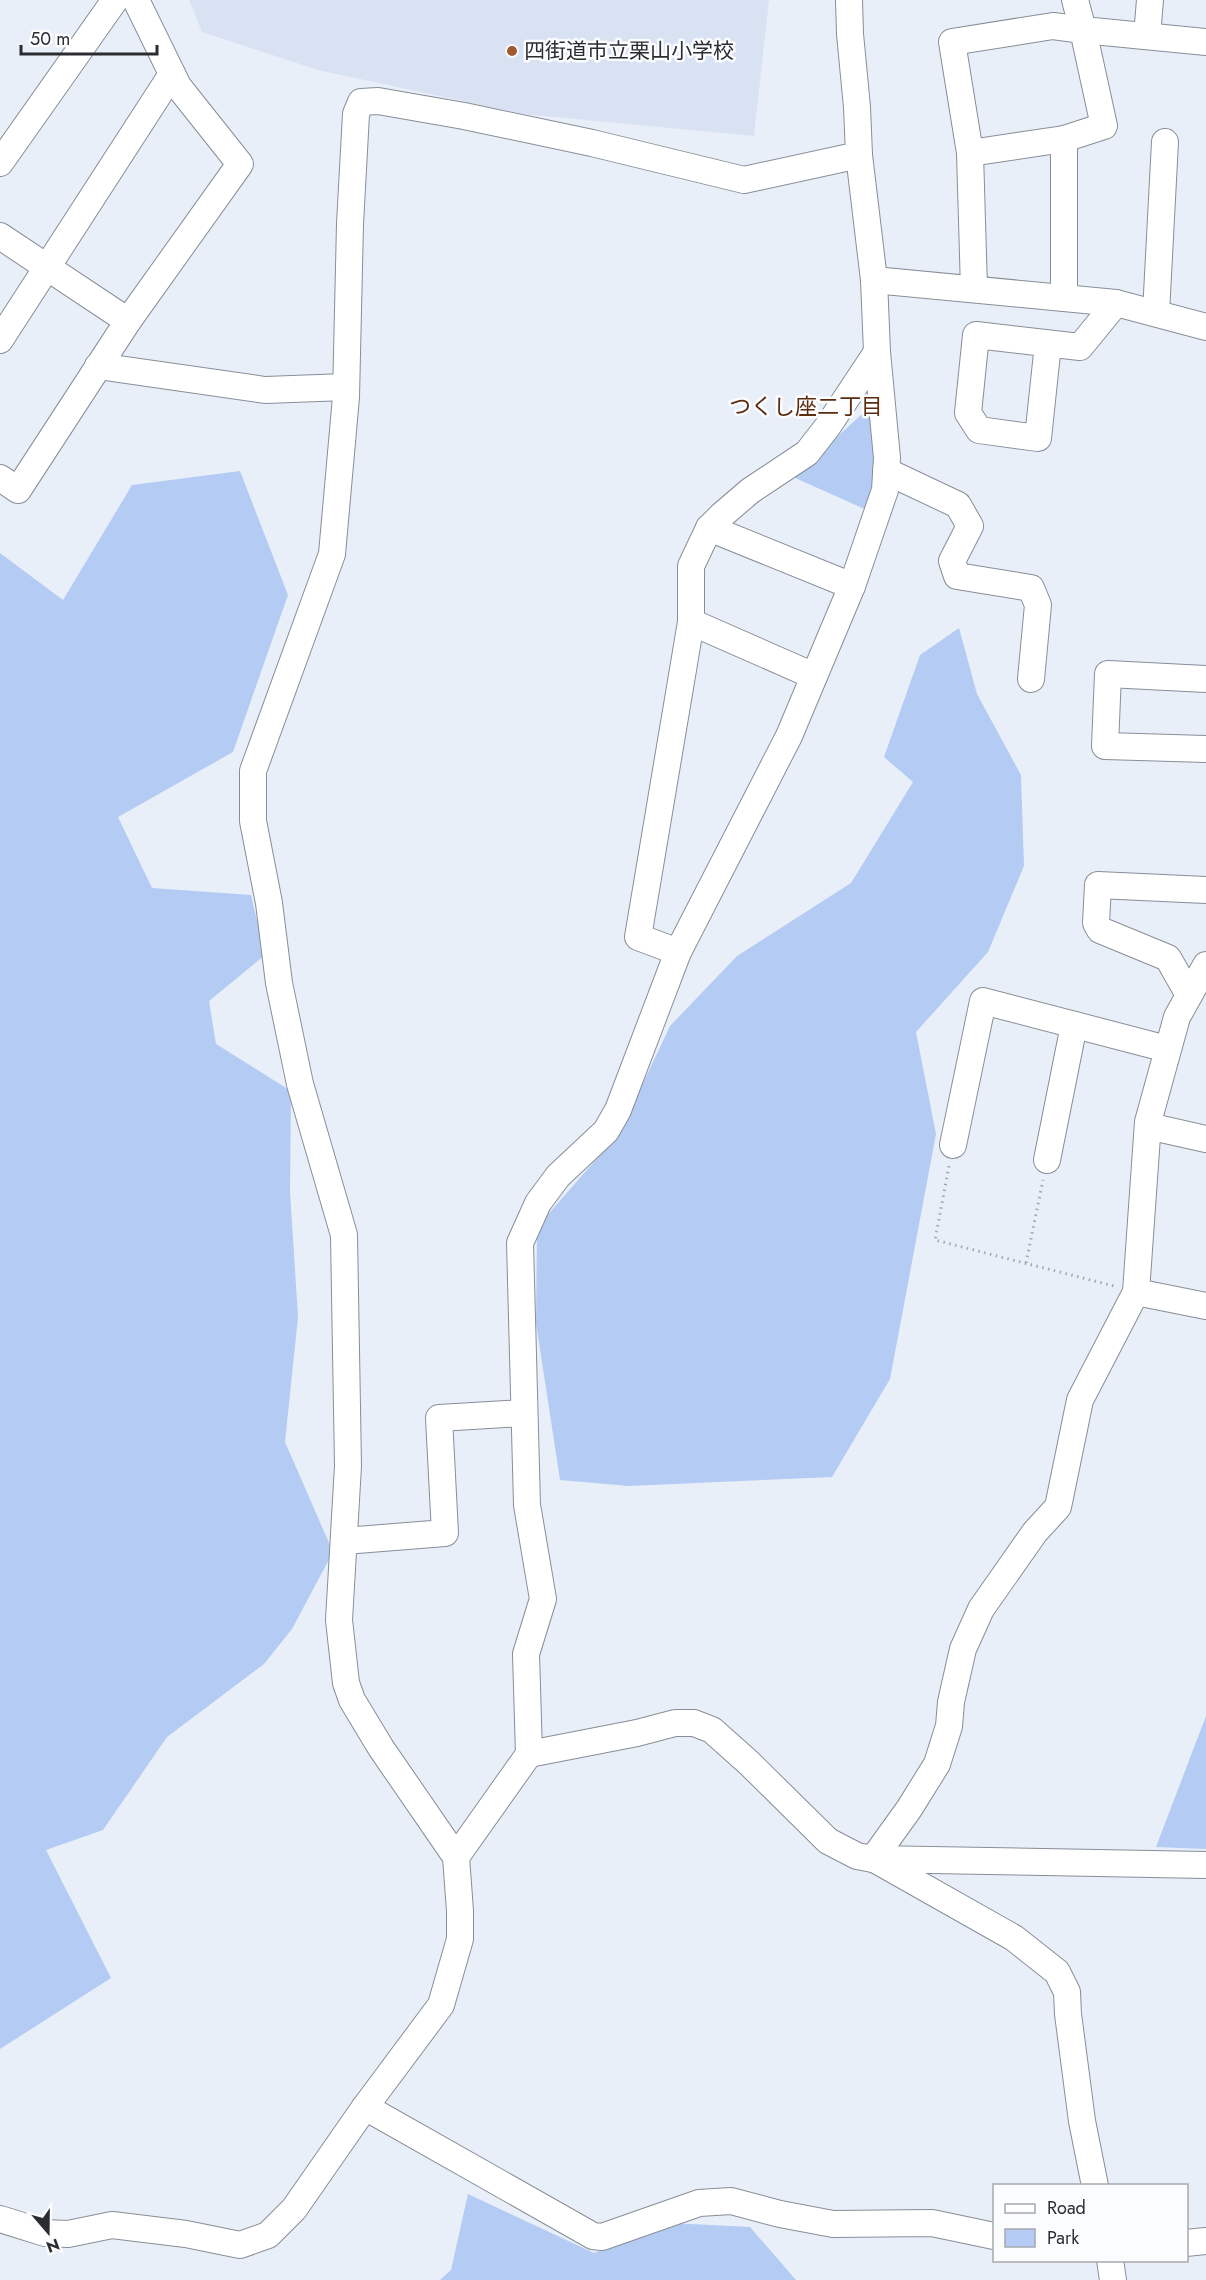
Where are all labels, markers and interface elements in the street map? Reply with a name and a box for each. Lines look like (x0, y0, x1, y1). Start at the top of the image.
scale bar (21, 18, 158, 56)
text: 50 m (30, 26, 70, 52)
place label: 四街道市立栗山小学校 (524, 36, 734, 66)
marker: 四街道市立栗山小学校 (505, 44, 519, 58)
district label: つくし座二丁目 (729, 390, 883, 422)
legend (993, 2184, 1188, 2262)
text: Road (1047, 2195, 1086, 2221)
north arrow (18, 2202, 78, 2262)
text: Park (1047, 2225, 1079, 2251)
text: N (43, 2233, 63, 2259)

